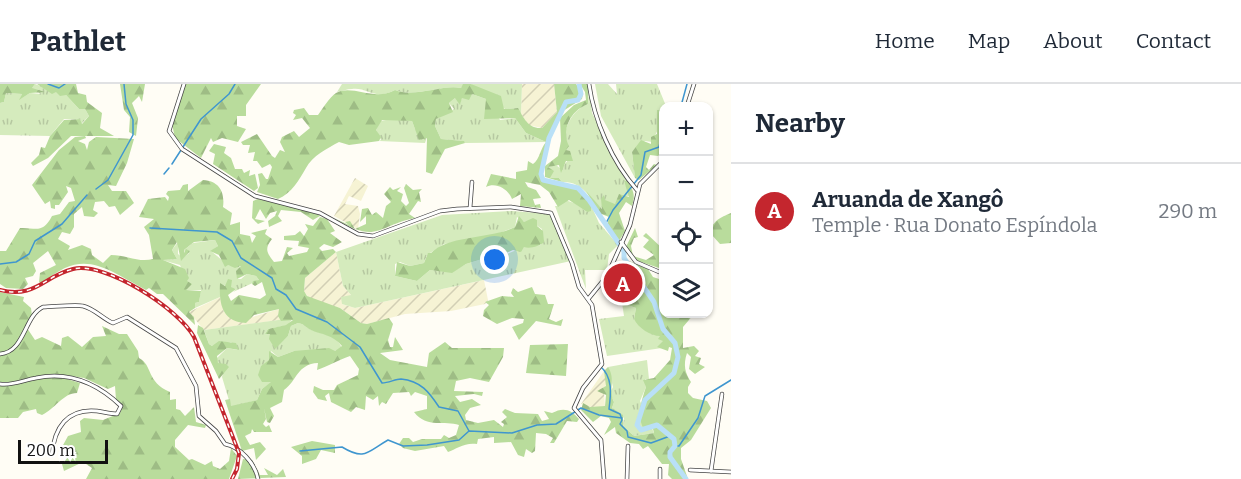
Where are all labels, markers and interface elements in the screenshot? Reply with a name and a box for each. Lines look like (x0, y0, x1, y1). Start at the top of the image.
text: Pathlet (30, 25, 126, 58)
text: Home (875, 28, 935, 54)
text: Map (968, 28, 1010, 54)
text: About (1043, 28, 1103, 54)
text: Contact (1136, 28, 1211, 54)
map controls (659, 102, 713, 318)
button: + (659, 102, 713, 156)
text: Nearby (755, 108, 845, 139)
button: − (659, 156, 713, 210)
text: Aruanda de Xangô (812, 186, 1004, 213)
text: A (767, 199, 782, 223)
text: 290 m (1159, 199, 1217, 223)
button: locate (659, 210, 713, 264)
text: Temple · Rua Donato Espíndola (812, 213, 1097, 237)
your location (480, 245, 509, 274)
pin: A (604, 260, 642, 306)
button: layers (659, 264, 713, 318)
scale bar (18, 437, 108, 464)
text: 200 m (27, 441, 75, 460)

